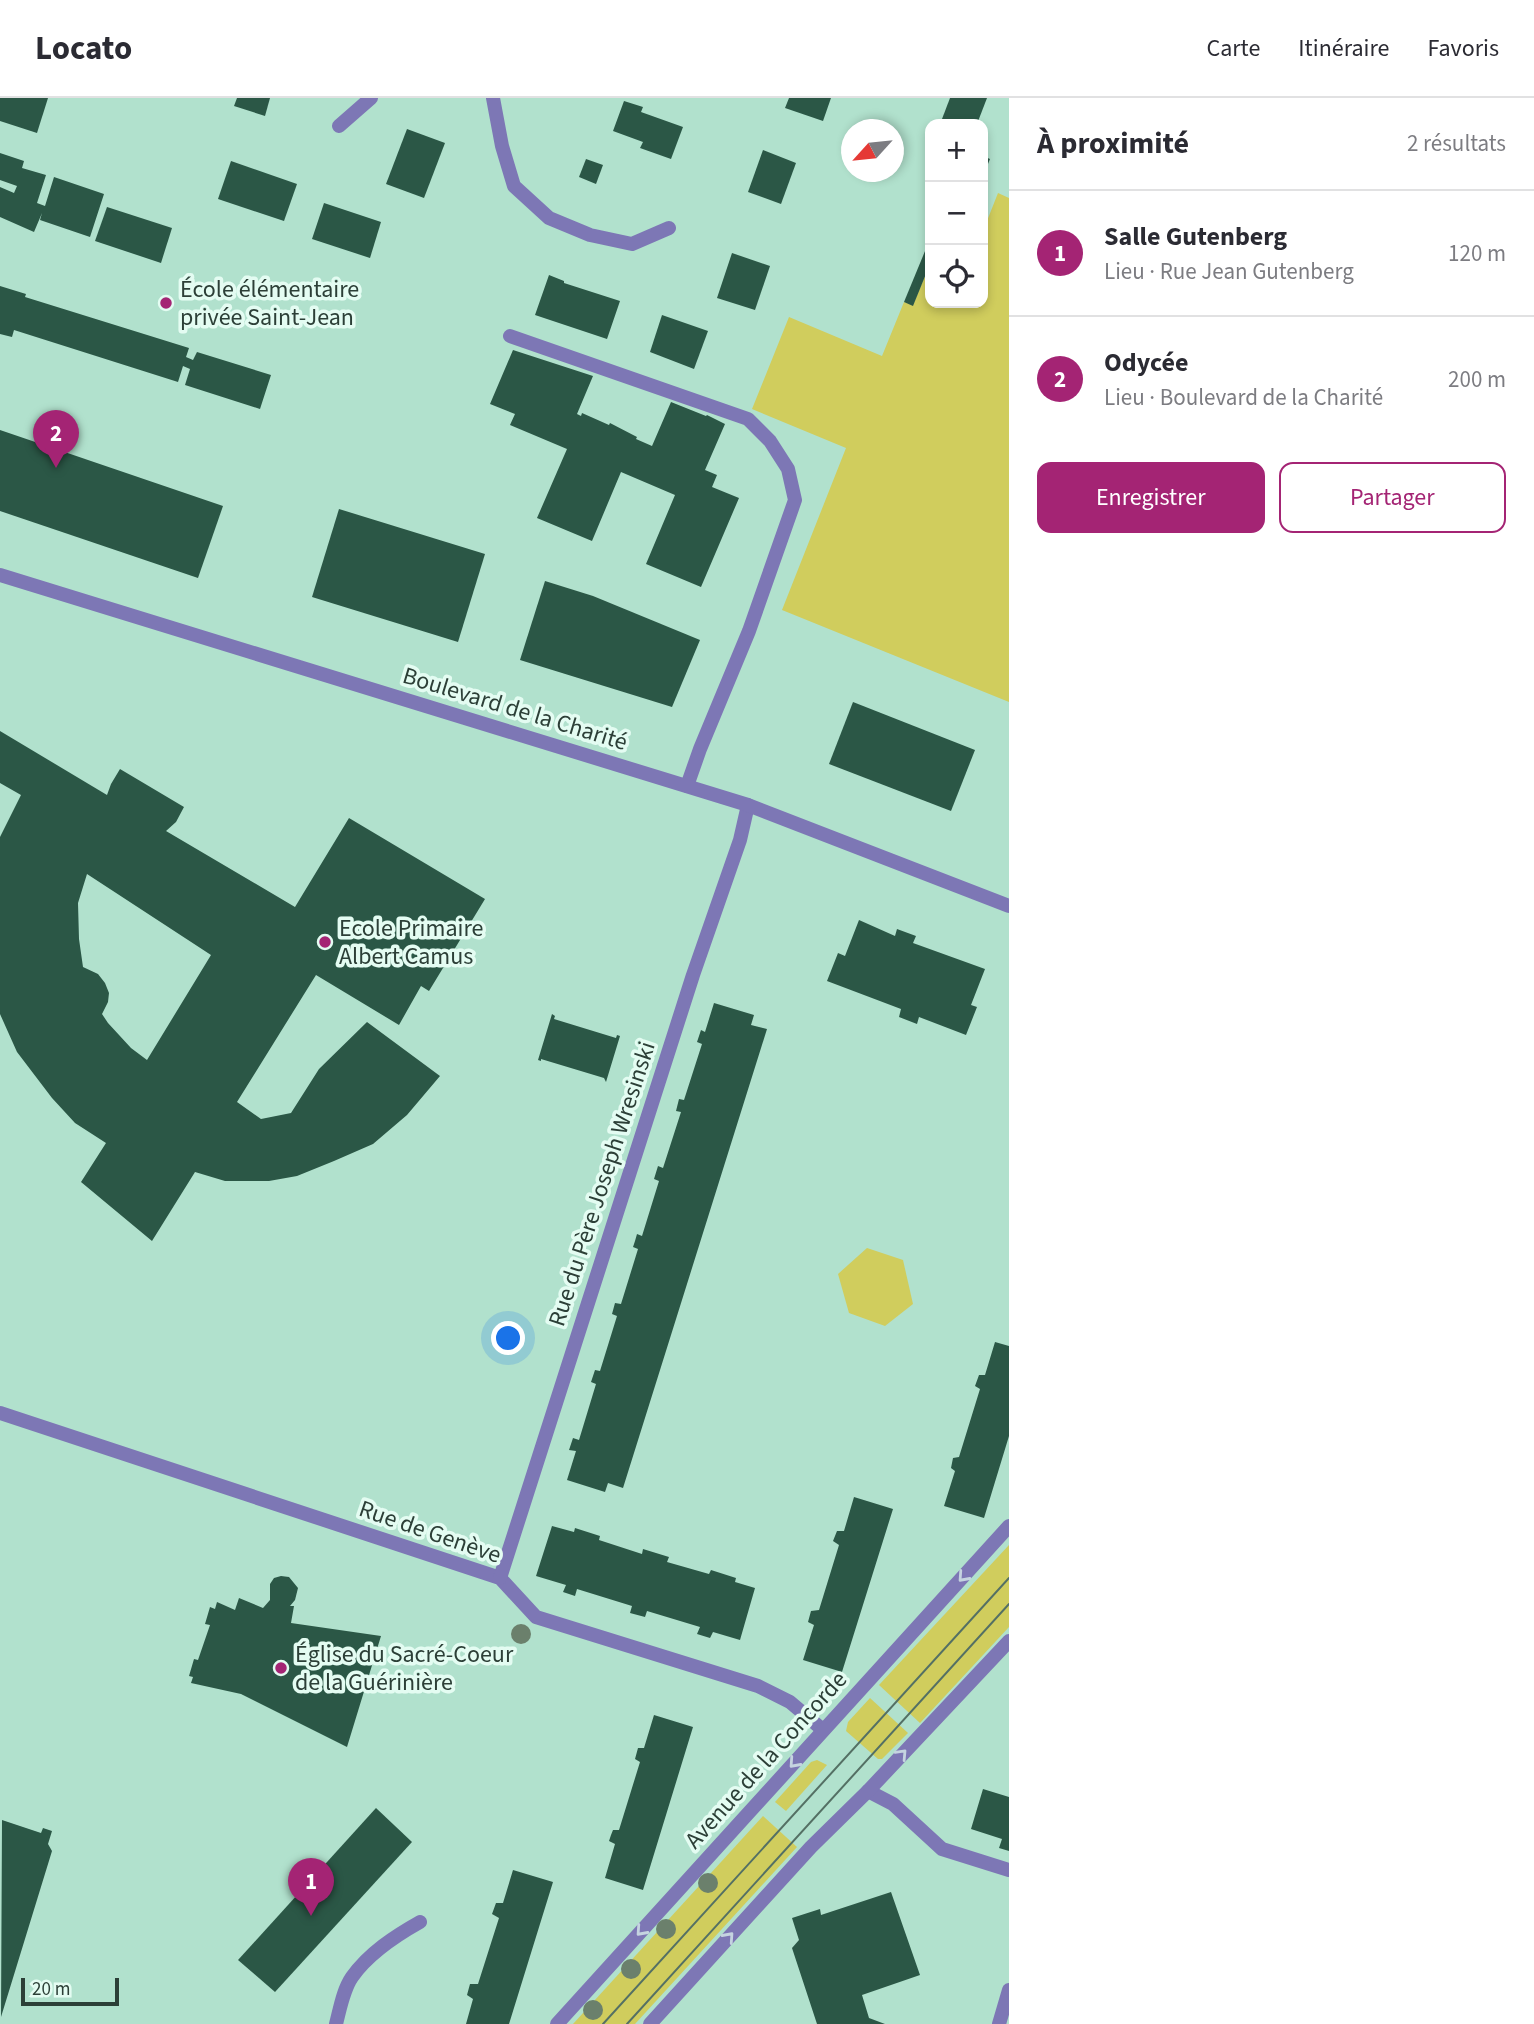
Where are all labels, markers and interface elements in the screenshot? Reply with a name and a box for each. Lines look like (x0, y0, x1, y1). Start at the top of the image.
text: Locato (35, 25, 132, 72)
text: Carte (1206, 31, 1260, 66)
text: Itinéraire (1298, 31, 1389, 66)
text: Favoris (1427, 31, 1499, 66)
north arrow (841, 119, 904, 182)
map controls (925, 119, 988, 308)
button: + (925, 119, 988, 182)
text: À proximité (1037, 122, 1189, 165)
text: 2 résultats (1407, 127, 1506, 160)
button: − (925, 182, 988, 245)
text: Salle Gutenberg (1104, 218, 1287, 255)
text: 1 (1054, 237, 1066, 270)
text: 120 m (1448, 237, 1506, 270)
button: locate (925, 245, 988, 308)
text: Lieu · Rue Jean Gutenberg (1104, 255, 1354, 288)
place label: École élémentaire privée Saint-Jean (180, 272, 359, 335)
marker: École élémentaire privée Saint-Jean (158, 295, 174, 311)
text: Odycée (1104, 344, 1188, 381)
text: 2 (1054, 363, 1066, 396)
text: 200 m (1448, 363, 1506, 396)
text: Lieu · Boulevard de la Charité (1104, 381, 1383, 414)
pin: 2 (33, 410, 79, 468)
button: Enregistrer (1037, 462, 1265, 533)
button: Partager (1279, 462, 1506, 533)
street label: Boulevard de la Charité (398, 658, 632, 760)
place label: Ecole Primaire Albert Camus (339, 911, 483, 974)
marker: Ecole Primaire Albert Camus (317, 934, 333, 950)
street label: Rue du Père Joseph Wresinski (539, 1037, 665, 1331)
your location (491, 1321, 525, 1355)
street label: Rue de Genève (354, 1491, 506, 1573)
one-way arrow (959, 1569, 971, 1582)
place label: Église du Sacré-Coeur de la Guérinière (295, 1637, 514, 1700)
marker: Église du Sacré-Coeur de la Guérinière (273, 1660, 289, 1676)
street label: Avenue de la Concorde (677, 1663, 855, 1857)
one-way arrow (893, 1749, 906, 1762)
one-way arrow (789, 1755, 802, 1768)
pin: 1 (288, 1858, 334, 1916)
one-way arrow (636, 1923, 649, 1936)
one-way arrow (720, 1932, 733, 1945)
scale bar (21, 1975, 119, 2007)
text: 20 m (32, 1976, 70, 2003)

